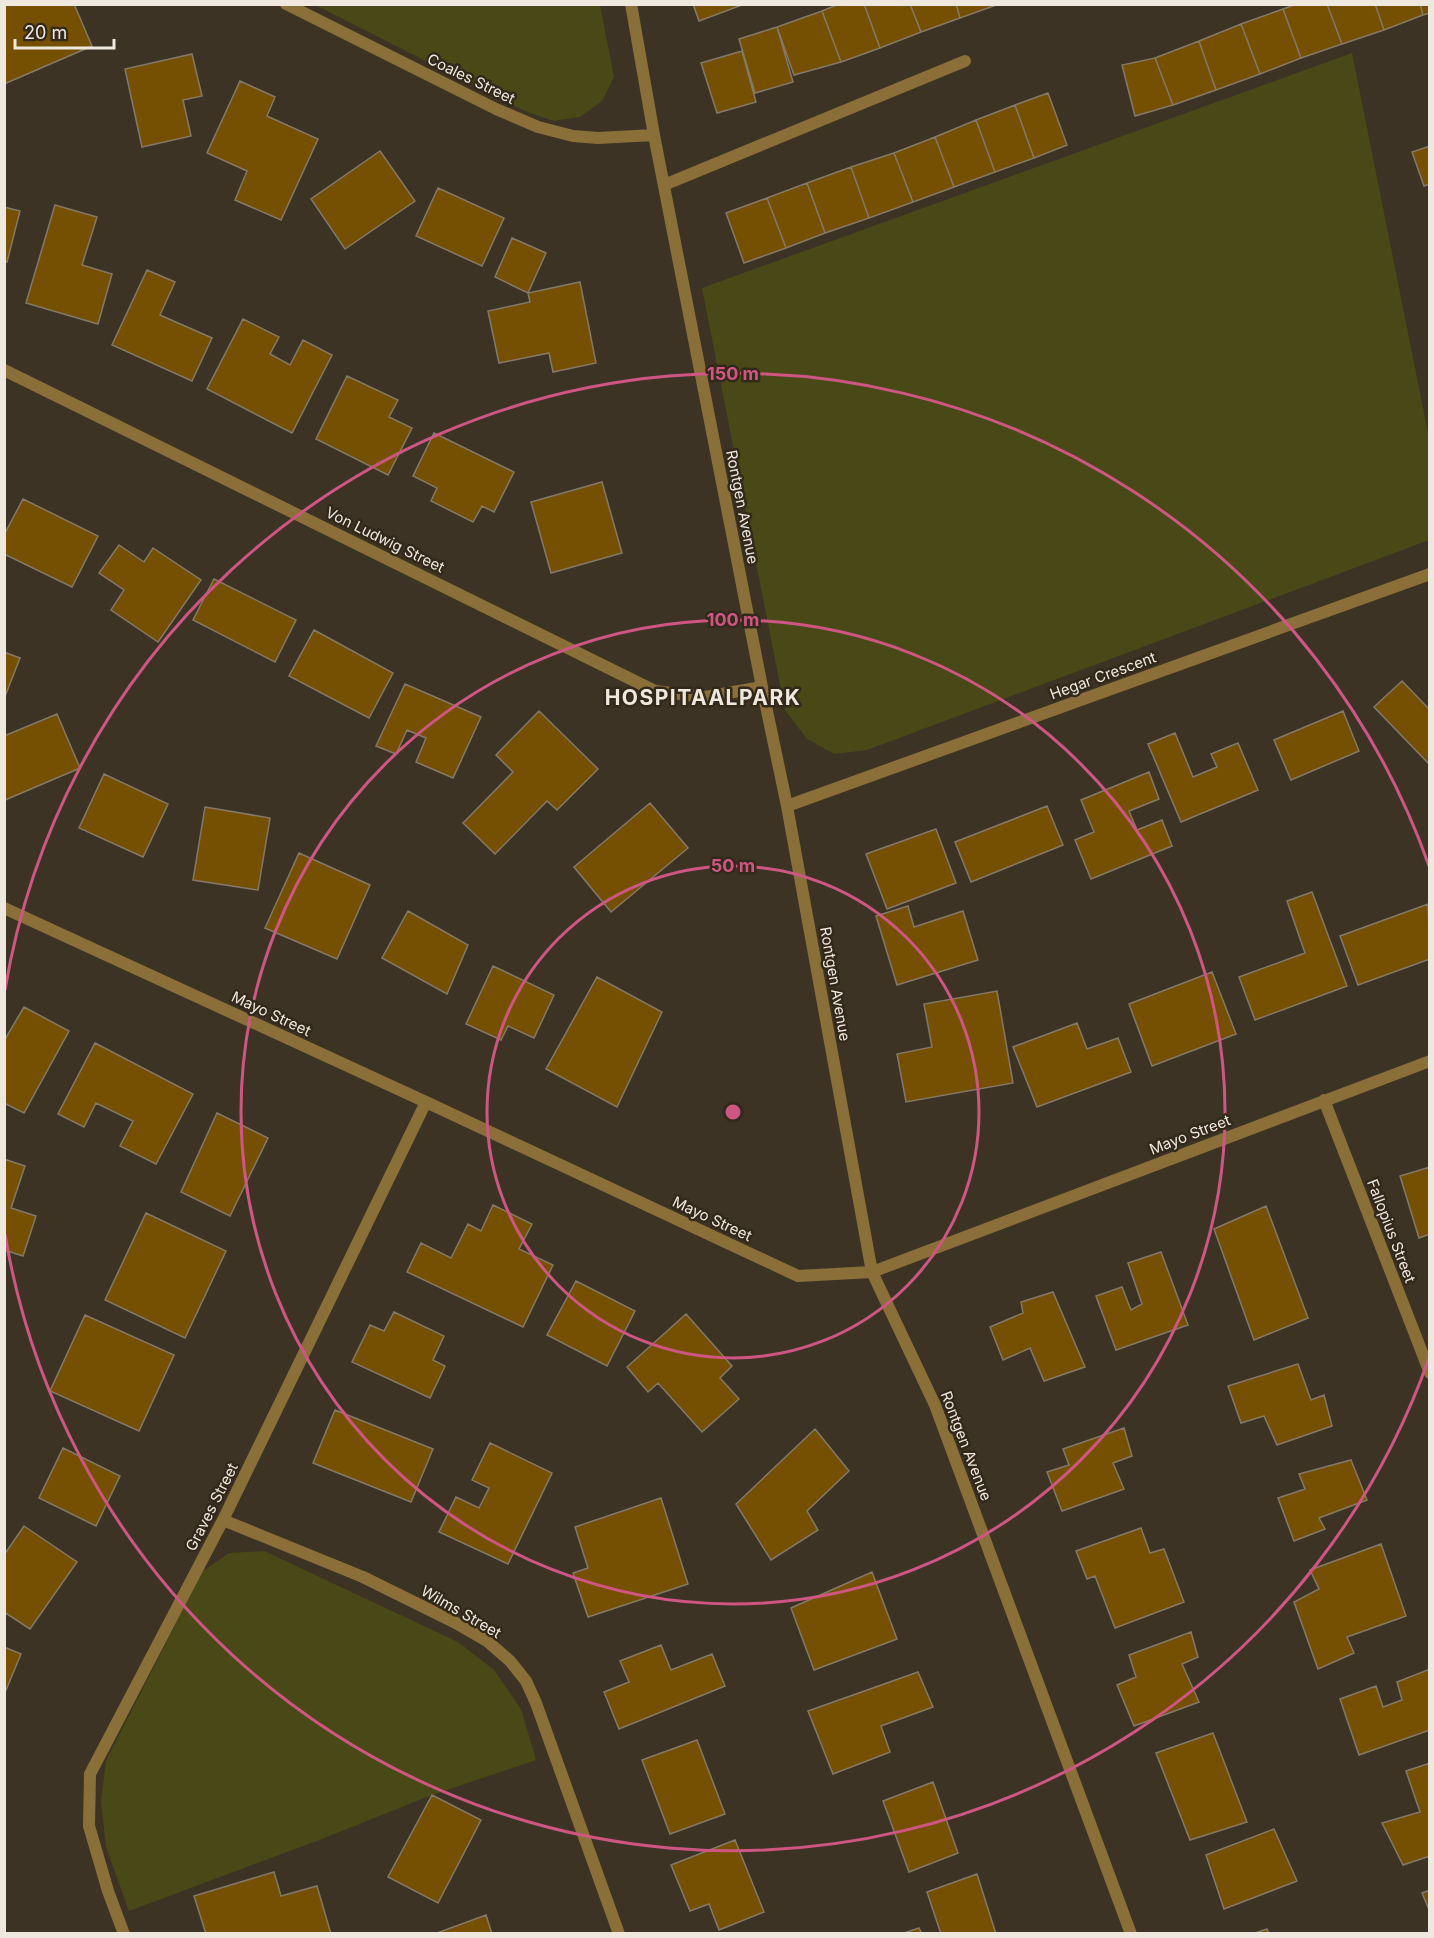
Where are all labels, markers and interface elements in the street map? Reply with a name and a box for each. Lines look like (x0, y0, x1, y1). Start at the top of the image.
scale bar (15, 12, 114, 50)
text: 20 m (24, 22, 67, 43)
street label: Coales Street (424, 49, 518, 108)
text: 150 m (707, 363, 759, 384)
street label: Rontgen Avenue (722, 448, 763, 566)
street label: Von Ludwig Street (323, 503, 448, 577)
text: 100 m (707, 609, 759, 630)
street label: Hegar Crescent (1047, 648, 1159, 704)
district label: HOSPITAALPARK (605, 685, 801, 710)
text: 50 m (711, 855, 755, 876)
street label: Rontgen Avenue (816, 925, 855, 1043)
street label: Mayo Street (228, 987, 314, 1040)
centre of rings (723, 1102, 743, 1122)
street label: Mayo Street (1147, 1110, 1233, 1159)
street label: Fallopius Street (1363, 1176, 1420, 1285)
street label: Mayo Street (669, 1192, 755, 1245)
street label: Rontgen Avenue (937, 1388, 996, 1503)
street label: Graves Street (181, 1459, 242, 1554)
street label: Wilms Street (418, 1581, 505, 1642)

